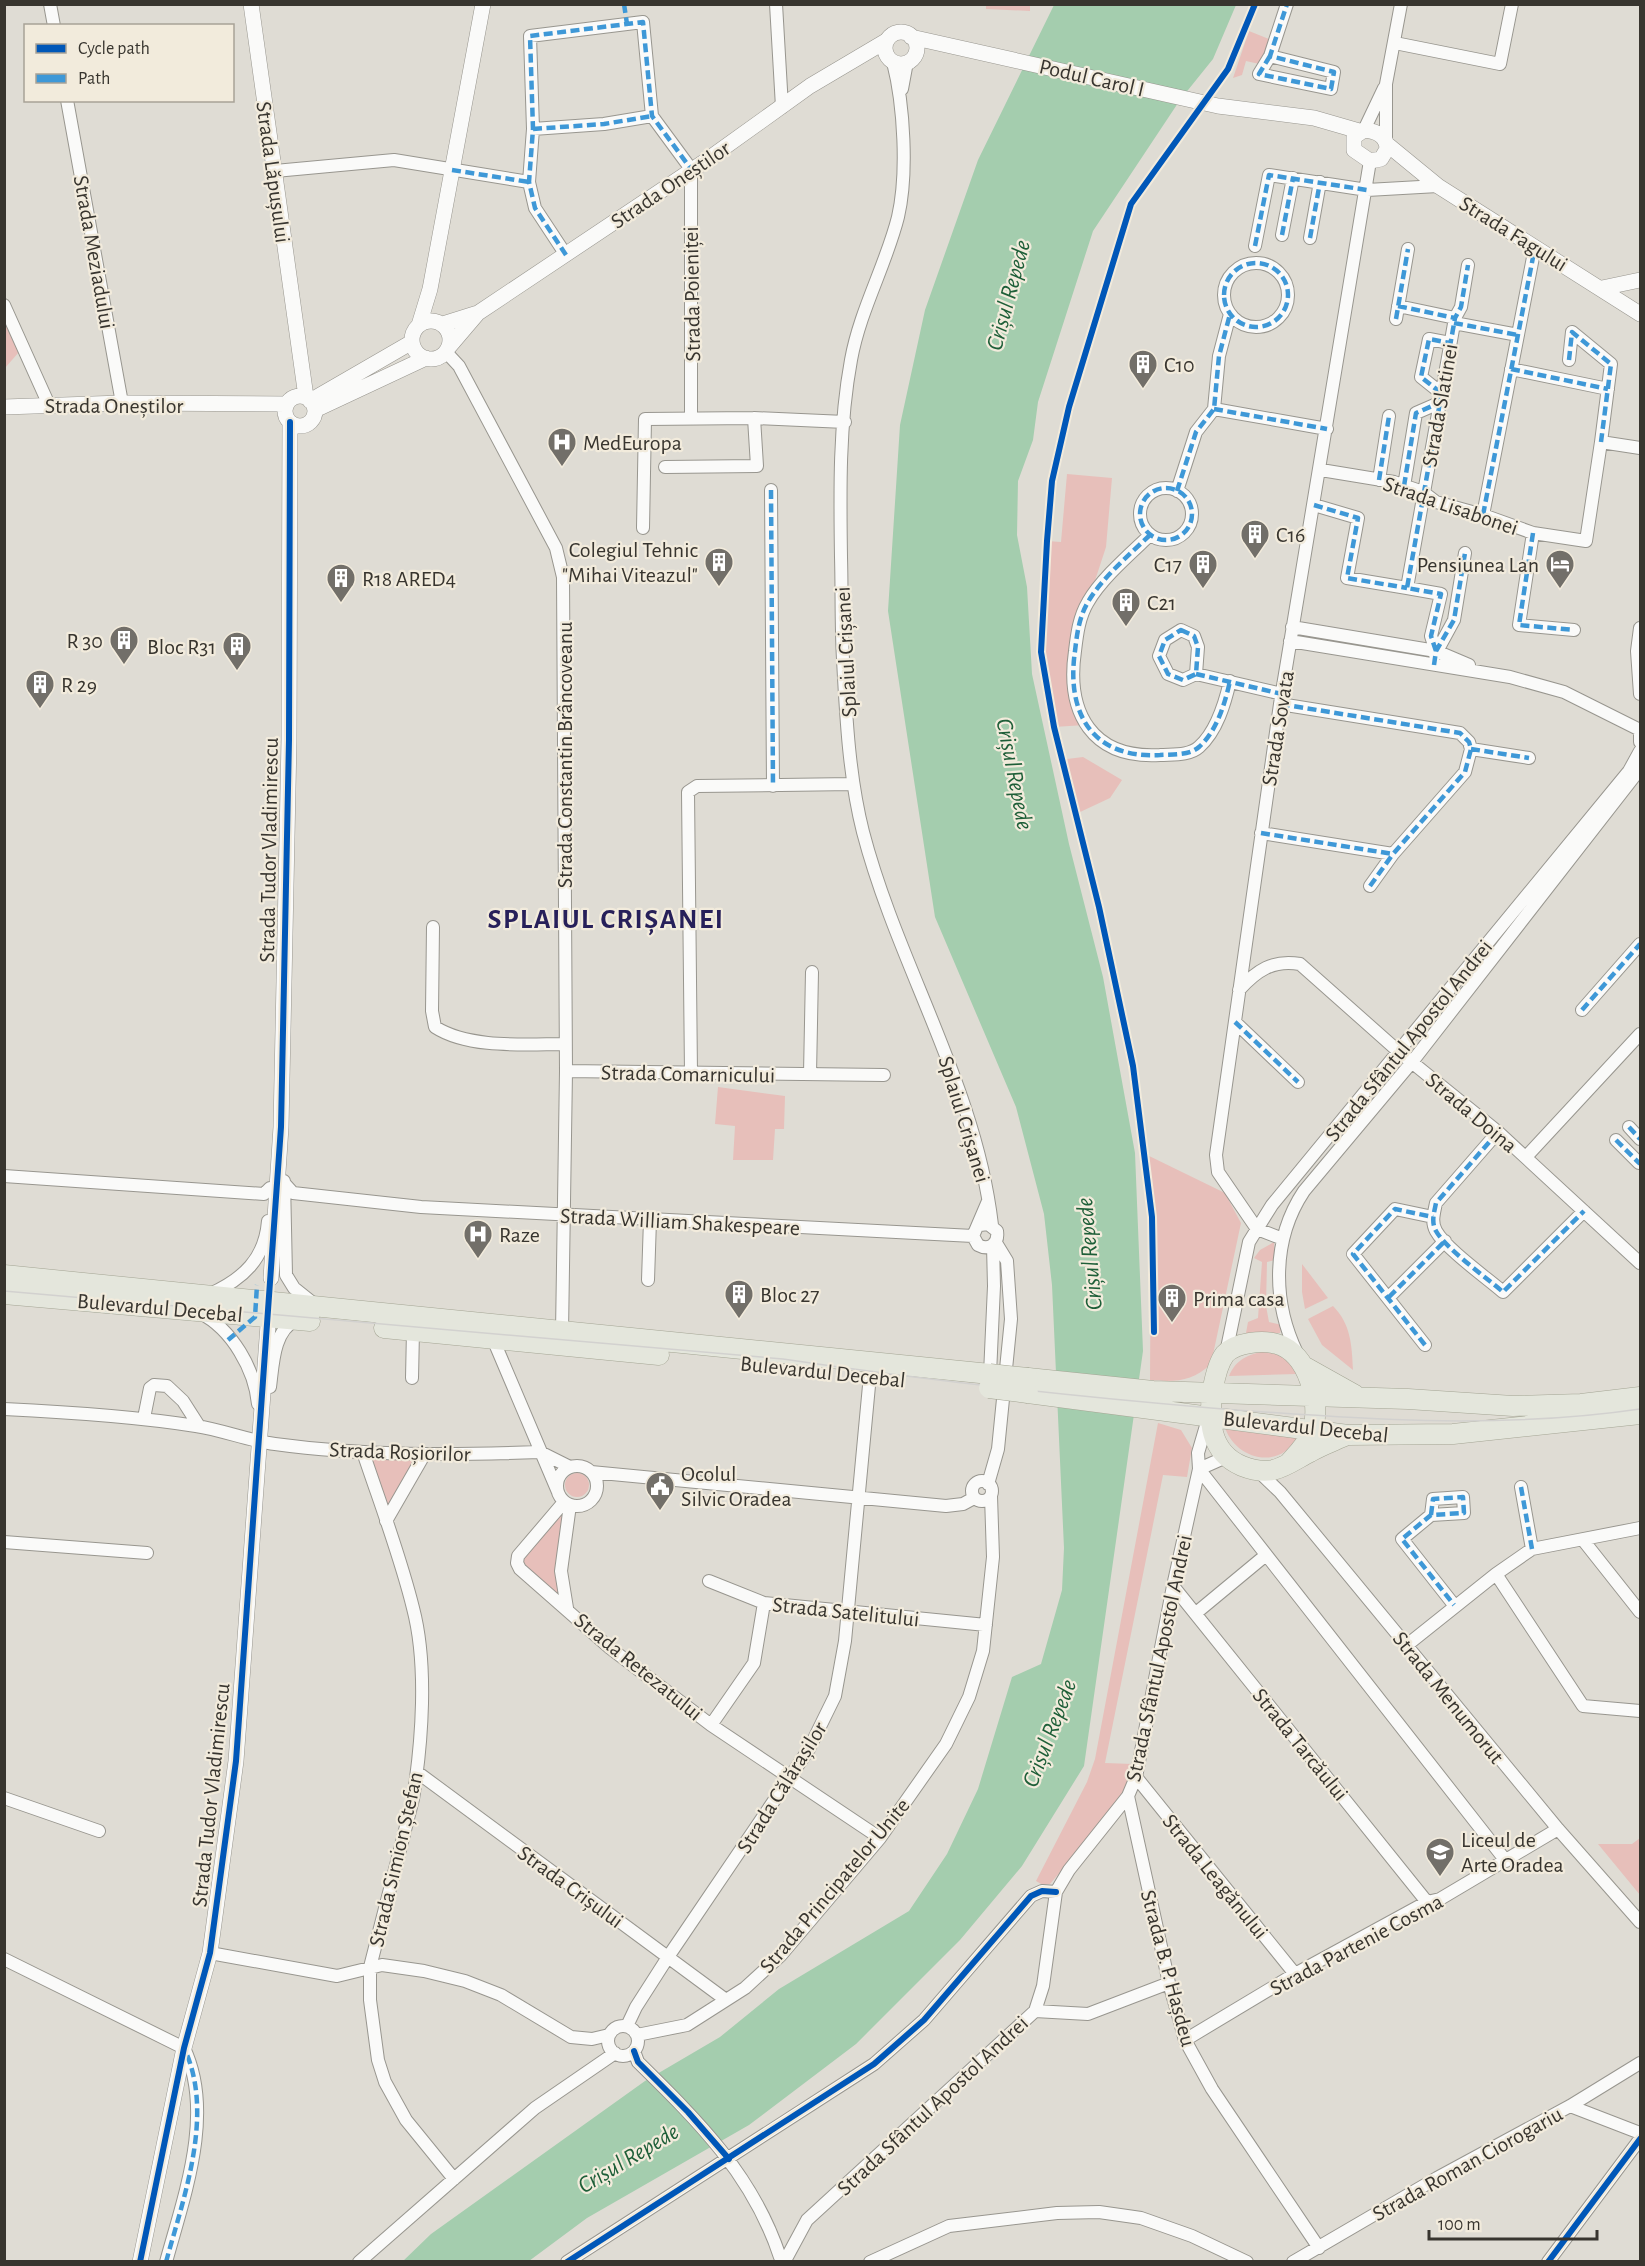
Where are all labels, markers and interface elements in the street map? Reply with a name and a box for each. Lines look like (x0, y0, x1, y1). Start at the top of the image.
legend (24, 24, 234, 102)
text: Cycle path (78, 40, 150, 58)
street label: Podul Carol I (1037, 55, 1146, 101)
text: Path (78, 70, 110, 88)
street label: Strada Lăpușului (250, 100, 294, 245)
street label: Strada Oneștilor (607, 137, 735, 234)
street label: Strada Meziadului (70, 174, 118, 331)
street label: Strada Fagului (1456, 192, 1571, 276)
street label: Strada Poieniței (680, 226, 706, 362)
water label: Crișul Repede (983, 238, 1036, 353)
street label: Strada Slatinei (1418, 342, 1462, 468)
building icon: C10 (1127, 348, 1159, 390)
place label: C10 (1164, 354, 1195, 376)
street label: Strada Oneștilor (45, 395, 183, 419)
hospital icon: MedEuropa (546, 426, 578, 468)
place label: MedEuropa (583, 432, 682, 454)
street label: Strada Lisabonei (1380, 473, 1521, 539)
building icon: C16 (1239, 518, 1271, 560)
place label: C16 (1276, 524, 1305, 546)
place label: Colegiul Tehnic "Mihai Viteazul" (562, 539, 699, 586)
building icon: Colegiul Tehnic "Mihai Viteazul" (703, 546, 735, 588)
building icon: C17 (1187, 548, 1219, 590)
hotel icon: Pensiunea Lan (1544, 548, 1576, 590)
place label: C17 (1154, 554, 1182, 576)
place label: Pensiunea Lan (1417, 554, 1539, 576)
building icon: R18 ARED4 (325, 562, 357, 604)
place label: R18 ARED4 (362, 568, 456, 590)
street label: Splaiul Crișanei (832, 586, 862, 718)
building icon: C21 (1110, 586, 1142, 628)
place label: C21 (1147, 592, 1176, 614)
street label: Strada Constantin Brâncoveanu (554, 622, 576, 888)
building icon: R 30 (108, 624, 140, 666)
place label: R 30 (66, 630, 103, 652)
building icon: Bloc R31 (221, 630, 253, 672)
place label: Bloc R31 (147, 636, 216, 658)
building icon: R 29 (24, 668, 56, 710)
street label: Strada Sovata (1258, 669, 1298, 787)
place label: R 29 (61, 674, 97, 696)
water label: Crișul Repede (990, 716, 1037, 832)
street label: Strada Tudor Vladimirescu (256, 737, 282, 963)
district label: SPLAIUL CRIȘANEI (488, 906, 724, 936)
street label: Strada Sfântul Apostol Andrei (1321, 936, 1497, 1145)
street label: Splaiul Crișanei (932, 1053, 994, 1186)
street label: Strada Comarnicului (601, 1061, 775, 1087)
street label: Strada Doina (1422, 1069, 1521, 1157)
water label: Crișul Repede (1073, 1196, 1108, 1311)
street label: Strada William Shakespeare (559, 1205, 800, 1239)
hospital icon: Raze (462, 1218, 494, 1260)
place label: Raze (499, 1224, 540, 1246)
building icon: Bloc 27 (723, 1278, 755, 1320)
building icon: Prima casa (1156, 1282, 1188, 1324)
place label: Bloc 27 (760, 1284, 819, 1306)
place label: Prima casa (1193, 1288, 1285, 1310)
street label: Bulevardul Decebal (76, 1290, 244, 1326)
street label: Bulevardul Decebal (739, 1352, 907, 1392)
street label: Bulevardul Decebal (1222, 1407, 1390, 1447)
street label: Strada Roșiorilor (329, 1439, 471, 1467)
place label: Ocolul Silvic Oradea (681, 1463, 792, 1510)
public building icon: Ocolul Silvic Oradea (644, 1470, 676, 1512)
street label: Strada Sfântul Apostol Andrei (1122, 1533, 1196, 1784)
street label: Strada Satelitului (771, 1593, 920, 1631)
street label: Strada Retezatului (570, 1609, 706, 1725)
street label: Strada Menumorut (1389, 1628, 1508, 1768)
water label: Crișul Repede (1018, 1676, 1082, 1791)
street label: Strada Tudor Vladimirescu (188, 1682, 234, 1908)
street label: Strada Tarcăului (1248, 1684, 1352, 1805)
street label: Strada Călărașilor (733, 1718, 833, 1858)
street label: Strada Simion Ștefan (365, 1770, 429, 1949)
street label: Strada Principatelor Unite (756, 1794, 914, 1977)
street label: Strada Leagănului (1158, 1810, 1272, 1943)
place label: Liceul de Arte Oradea (1461, 1829, 1564, 1876)
school or university icon: Liceul de Arte Oradea (1424, 1836, 1456, 1878)
street label: Strada Crișului (512, 1841, 627, 1934)
street label: Strada B. P. Hașdeu (1135, 1888, 1199, 2049)
street label: Strada Partenie Cosma (1266, 1890, 1447, 2000)
street label: Strada Sfântul Apostol Andrei (833, 2012, 1032, 2200)
street label: Strada Roman Ciorogariu (1369, 2103, 1566, 2225)
water label: Crișul Repede (574, 2119, 684, 2199)
scale bar (1429, 2203, 1597, 2241)
text: 100 m (1438, 2216, 1481, 2234)

